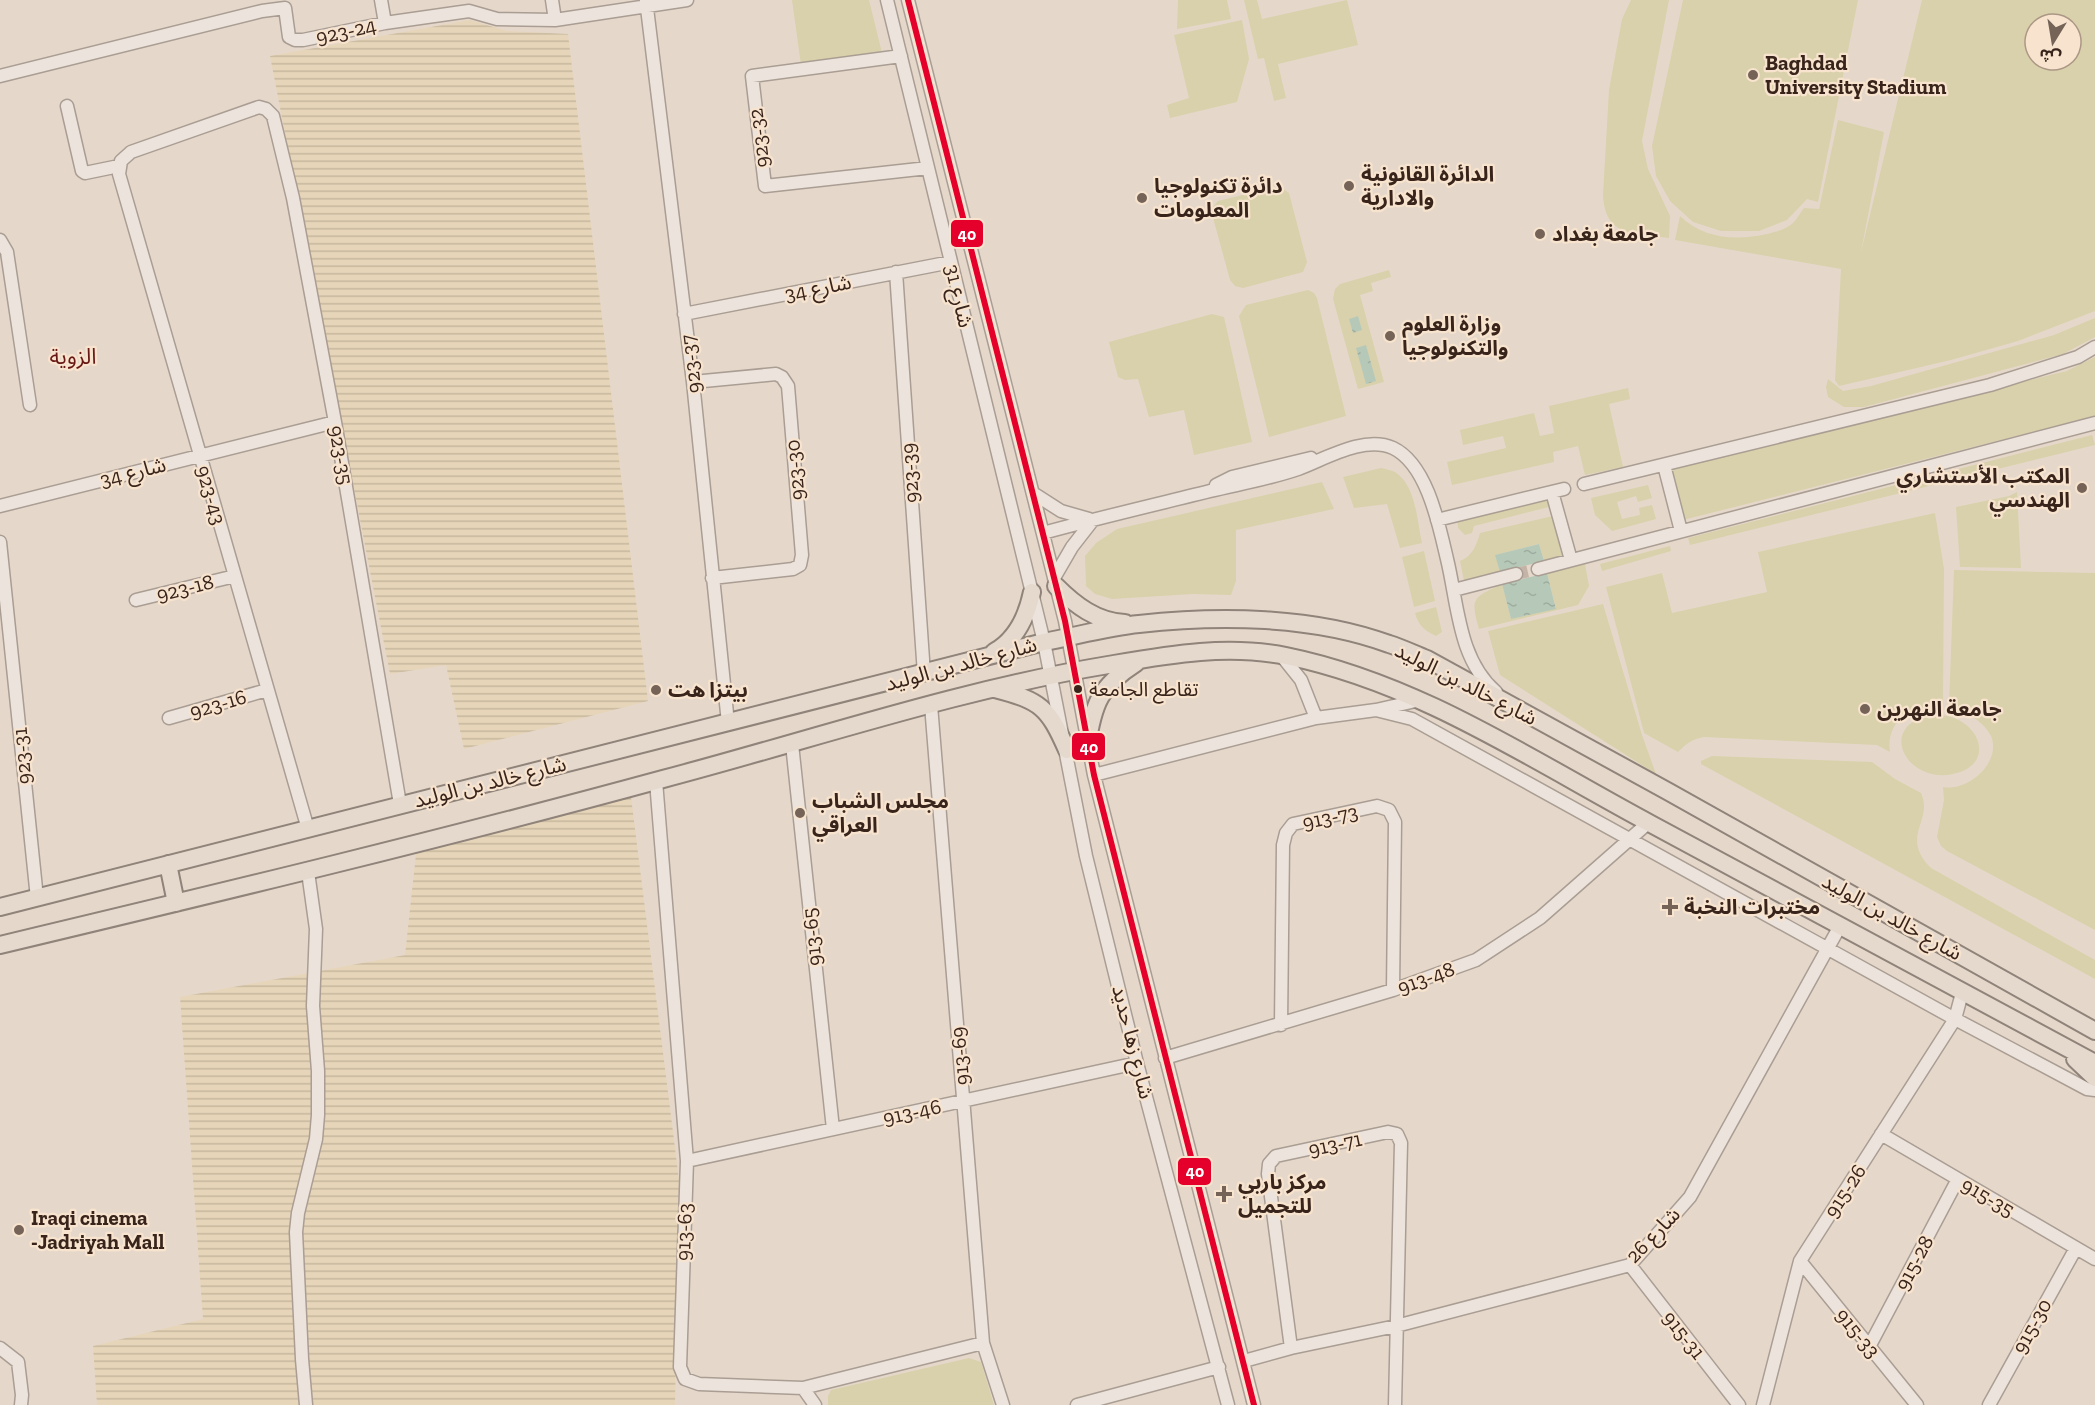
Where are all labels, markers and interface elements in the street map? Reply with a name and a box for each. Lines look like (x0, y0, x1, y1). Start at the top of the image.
street label: 923-24 (313, 12, 378, 49)
north arrow (2023, 12, 2083, 72)
text: ش (2038, 45, 2063, 68)
place label: Baghdad University Stadium (1765, 50, 1947, 99)
marker: Baghdad University Stadium (1746, 68, 1760, 82)
street label: 923-32 (742, 107, 775, 169)
place label: الدائرة القانونية والادارية (1361, 161, 1494, 210)
place label: دائرة تكنولوجيا المعلومات (1154, 173, 1283, 222)
marker: الدائرة القانونية والادارية (1342, 179, 1356, 193)
marker: دائرة تكنولوجيا المعلومات (1135, 191, 1149, 205)
line badge: 40 (950, 219, 984, 248)
place label: جامعة بغداد (1552, 221, 1658, 246)
text: 40 (958, 225, 976, 244)
marker: جامعة بغداد (1533, 227, 1547, 241)
street label: شارع 31 (937, 262, 979, 331)
street label: شارع 34 (782, 269, 854, 309)
place label: وزارة العلوم والتكنولوجيا (1402, 311, 1508, 360)
marker: وزارة العلوم والتكنولوجيا (1383, 329, 1397, 343)
street label: 923-37 (674, 333, 707, 395)
district label: الزوية (50, 343, 96, 370)
street label: 923-35 (324, 423, 359, 487)
street label: 923-30 (779, 438, 810, 502)
street label: 923-39 (895, 442, 924, 504)
street label: شارع 34 (97, 451, 169, 495)
street label: 923-43 (191, 462, 232, 528)
place label: المكتب الأستشاري الهندسي (1896, 463, 2070, 517)
marker: المكتب الأستشاري الهندسي (2075, 481, 2089, 495)
street label: 923-18 (154, 568, 216, 607)
street label: شارع خالد بن الوليد (882, 631, 1040, 699)
street label: شارع خالد بن الوليد (1390, 637, 1541, 733)
place label: بيتزا هت (668, 677, 748, 702)
place label: تقاطع الجامعة (1089, 677, 1199, 704)
street label: 923-16 (187, 683, 249, 724)
marker: بيتزا هت (649, 683, 663, 697)
marker: تقاطع الجامعة (1072, 683, 1084, 695)
place label: جامعة النهرين (1877, 696, 2002, 721)
marker: جامعة النهرين (1858, 702, 1872, 716)
street label: 923-31 (7, 726, 36, 786)
line badge: 40 (1071, 732, 1106, 761)
text: 40 (1080, 738, 1098, 757)
street label: شارع خالد بن الوليد (411, 750, 569, 815)
place label: مجلس الشباب العراقي (812, 788, 949, 842)
street label: 913-73 (1300, 798, 1360, 835)
marker: مجلس الشباب العراقي (793, 806, 807, 820)
street label: شارع خالد بن الوليد (1816, 868, 1967, 968)
place label: مختبرات النخبة (1684, 894, 1820, 919)
marker: مختبرات النخبة (1661, 898, 1679, 916)
street label: 913-65 (796, 907, 827, 967)
street label: 913-48 (1394, 956, 1458, 999)
street label: شارع زها حديد (1104, 982, 1160, 1102)
street label: 913-69 (944, 1026, 975, 1086)
street label: 913-46 (880, 1093, 943, 1130)
street label: 913-71 (1306, 1126, 1364, 1161)
line badge: 40 (1177, 1157, 1212, 1186)
street label: 915-26 (1818, 1159, 1871, 1222)
text: 40 (1186, 1162, 1204, 1181)
place label: مركز باربي للتجميل (1238, 1169, 1327, 1218)
street label: 915-35 (1957, 1171, 2019, 1222)
marker: مركز باربي للتجميل (1215, 1185, 1233, 1203)
street label: شارع 26 (1620, 1202, 1687, 1270)
street label: 913-63 (670, 1203, 697, 1261)
place label: Iraqi cinema -Jadriyah Mall (31, 1205, 164, 1254)
marker: Iraqi cinema -Jadriyah Mall (12, 1223, 26, 1237)
street label: 915-28 (1889, 1231, 1938, 1295)
street label: 915-30 (2006, 1294, 2057, 1358)
street label: 915-33 (1831, 1303, 1886, 1363)
street label: 915-31 (1658, 1305, 1711, 1364)

